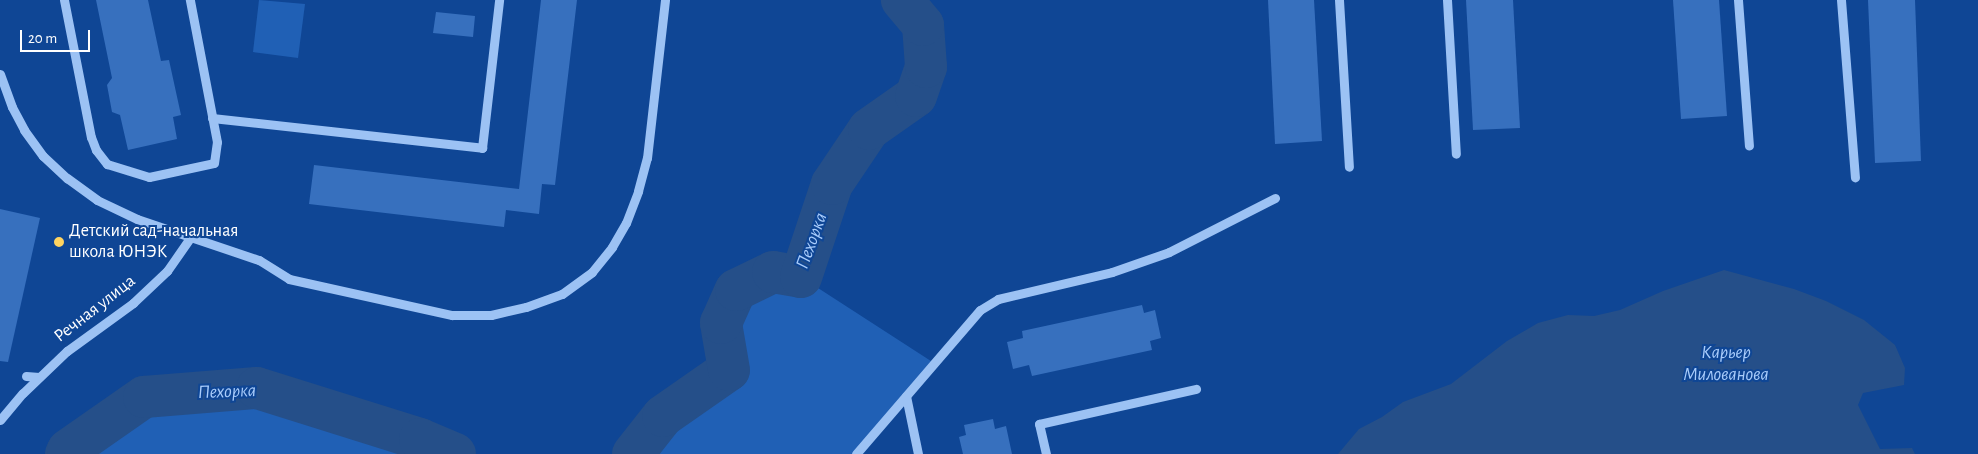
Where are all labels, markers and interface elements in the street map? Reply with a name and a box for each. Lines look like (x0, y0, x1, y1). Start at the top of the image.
scale bar (22, 20, 92, 52)
text: 20 m (28, 31, 57, 46)
water label: Пехорка (791, 210, 833, 272)
place label: Детский сад-начальная школа ЮНЭК (69, 221, 239, 264)
marker: Детский сад-начальная школа ЮНЭК (53, 236, 65, 248)
street label: Речная улица (50, 271, 140, 347)
water label: Карьер Милованова (1683, 342, 1769, 386)
water label: Пехорка (198, 380, 256, 404)

